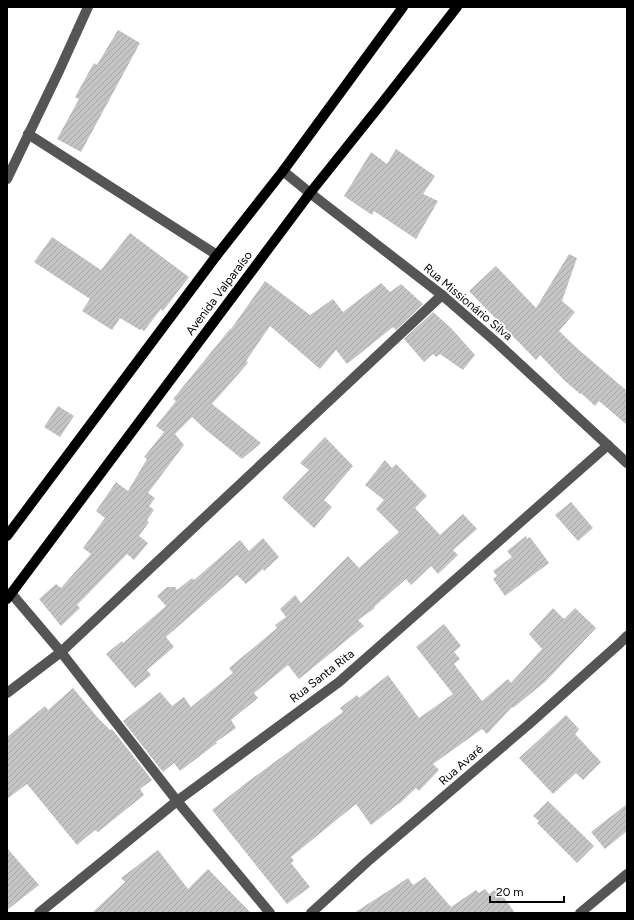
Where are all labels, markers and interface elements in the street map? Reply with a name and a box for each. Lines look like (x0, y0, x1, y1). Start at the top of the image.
street label: Avenida Valparaíso (183, 248, 255, 338)
street label: Rua Missionário Silva (421, 261, 515, 343)
street label: Rua Santa Rita (287, 646, 357, 706)
street label: Rua Avaré (436, 742, 486, 788)
scale bar (490, 878, 564, 904)
text: 20 m (496, 885, 524, 899)

